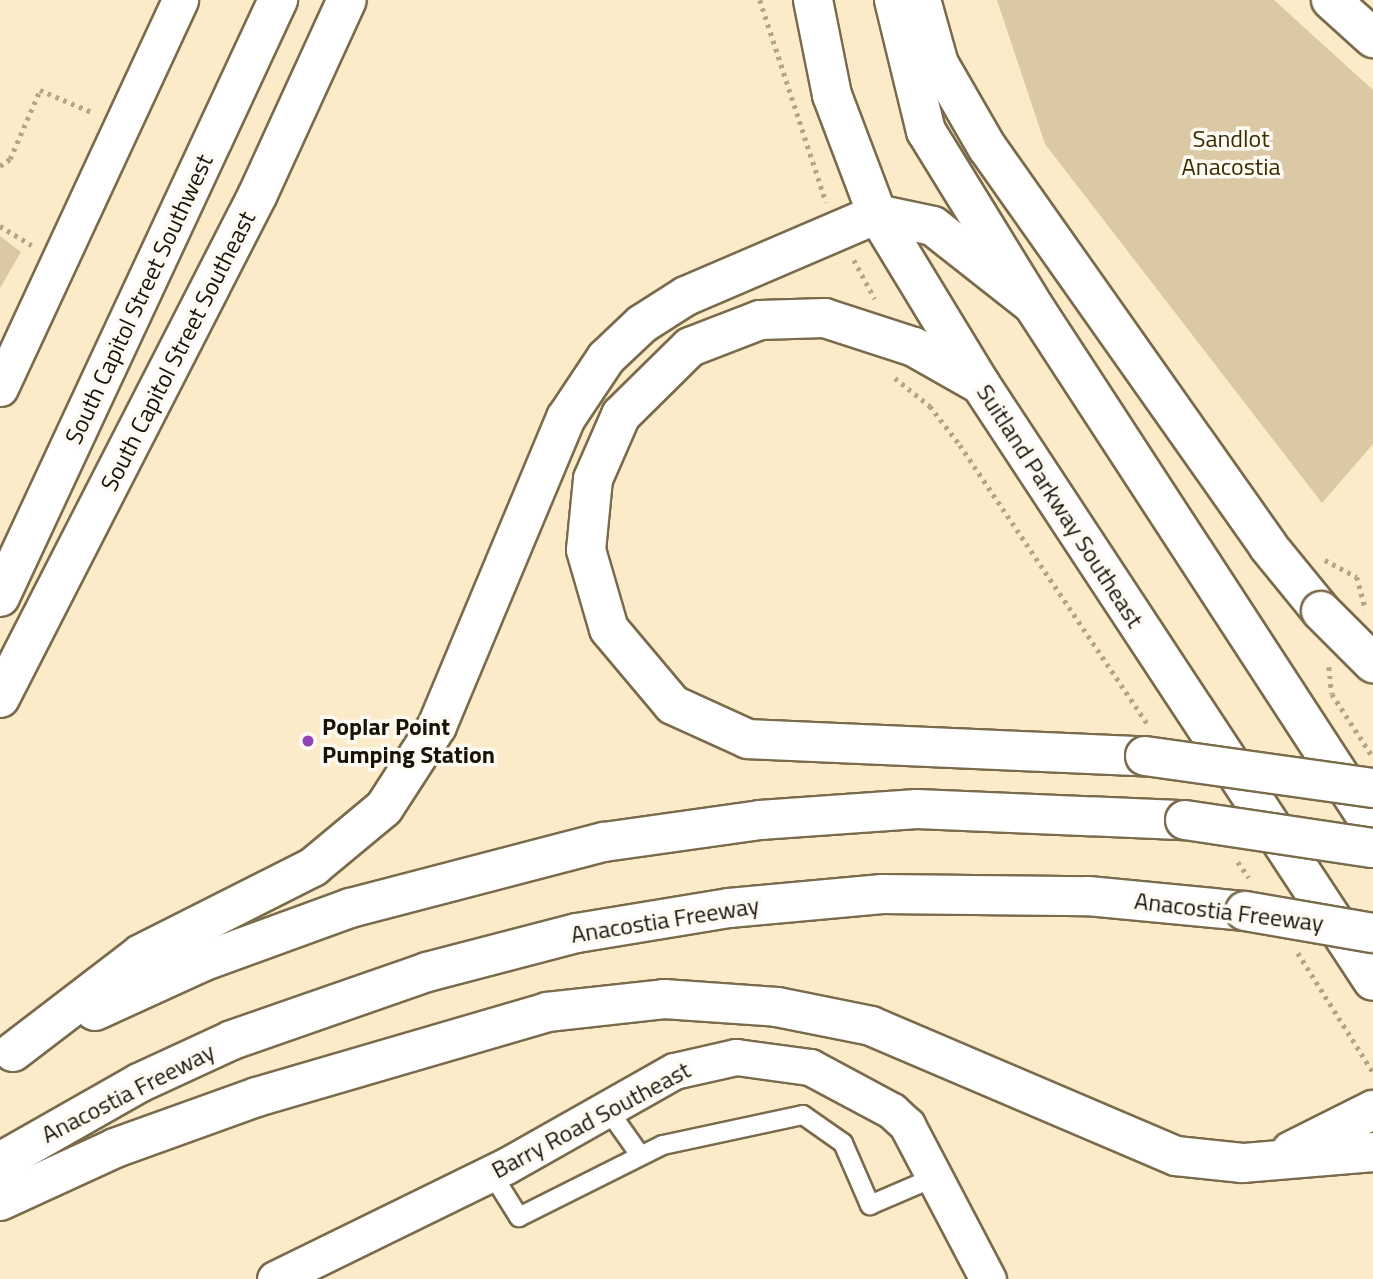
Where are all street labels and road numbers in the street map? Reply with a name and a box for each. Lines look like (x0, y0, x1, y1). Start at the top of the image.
street label: South Capitol Street Southwest (59, 149, 219, 449)
street label: South Capitol Street Southeast (95, 206, 261, 496)
street label: Suitland Parkway Southeast (971, 379, 1149, 633)
street label: Anacostia Freeway (1133, 886, 1325, 938)
street label: Anacostia Freeway (569, 891, 761, 949)
street label: Anacostia Freeway (37, 1037, 219, 1149)
street label: Barry Road Southeast (487, 1055, 695, 1185)

